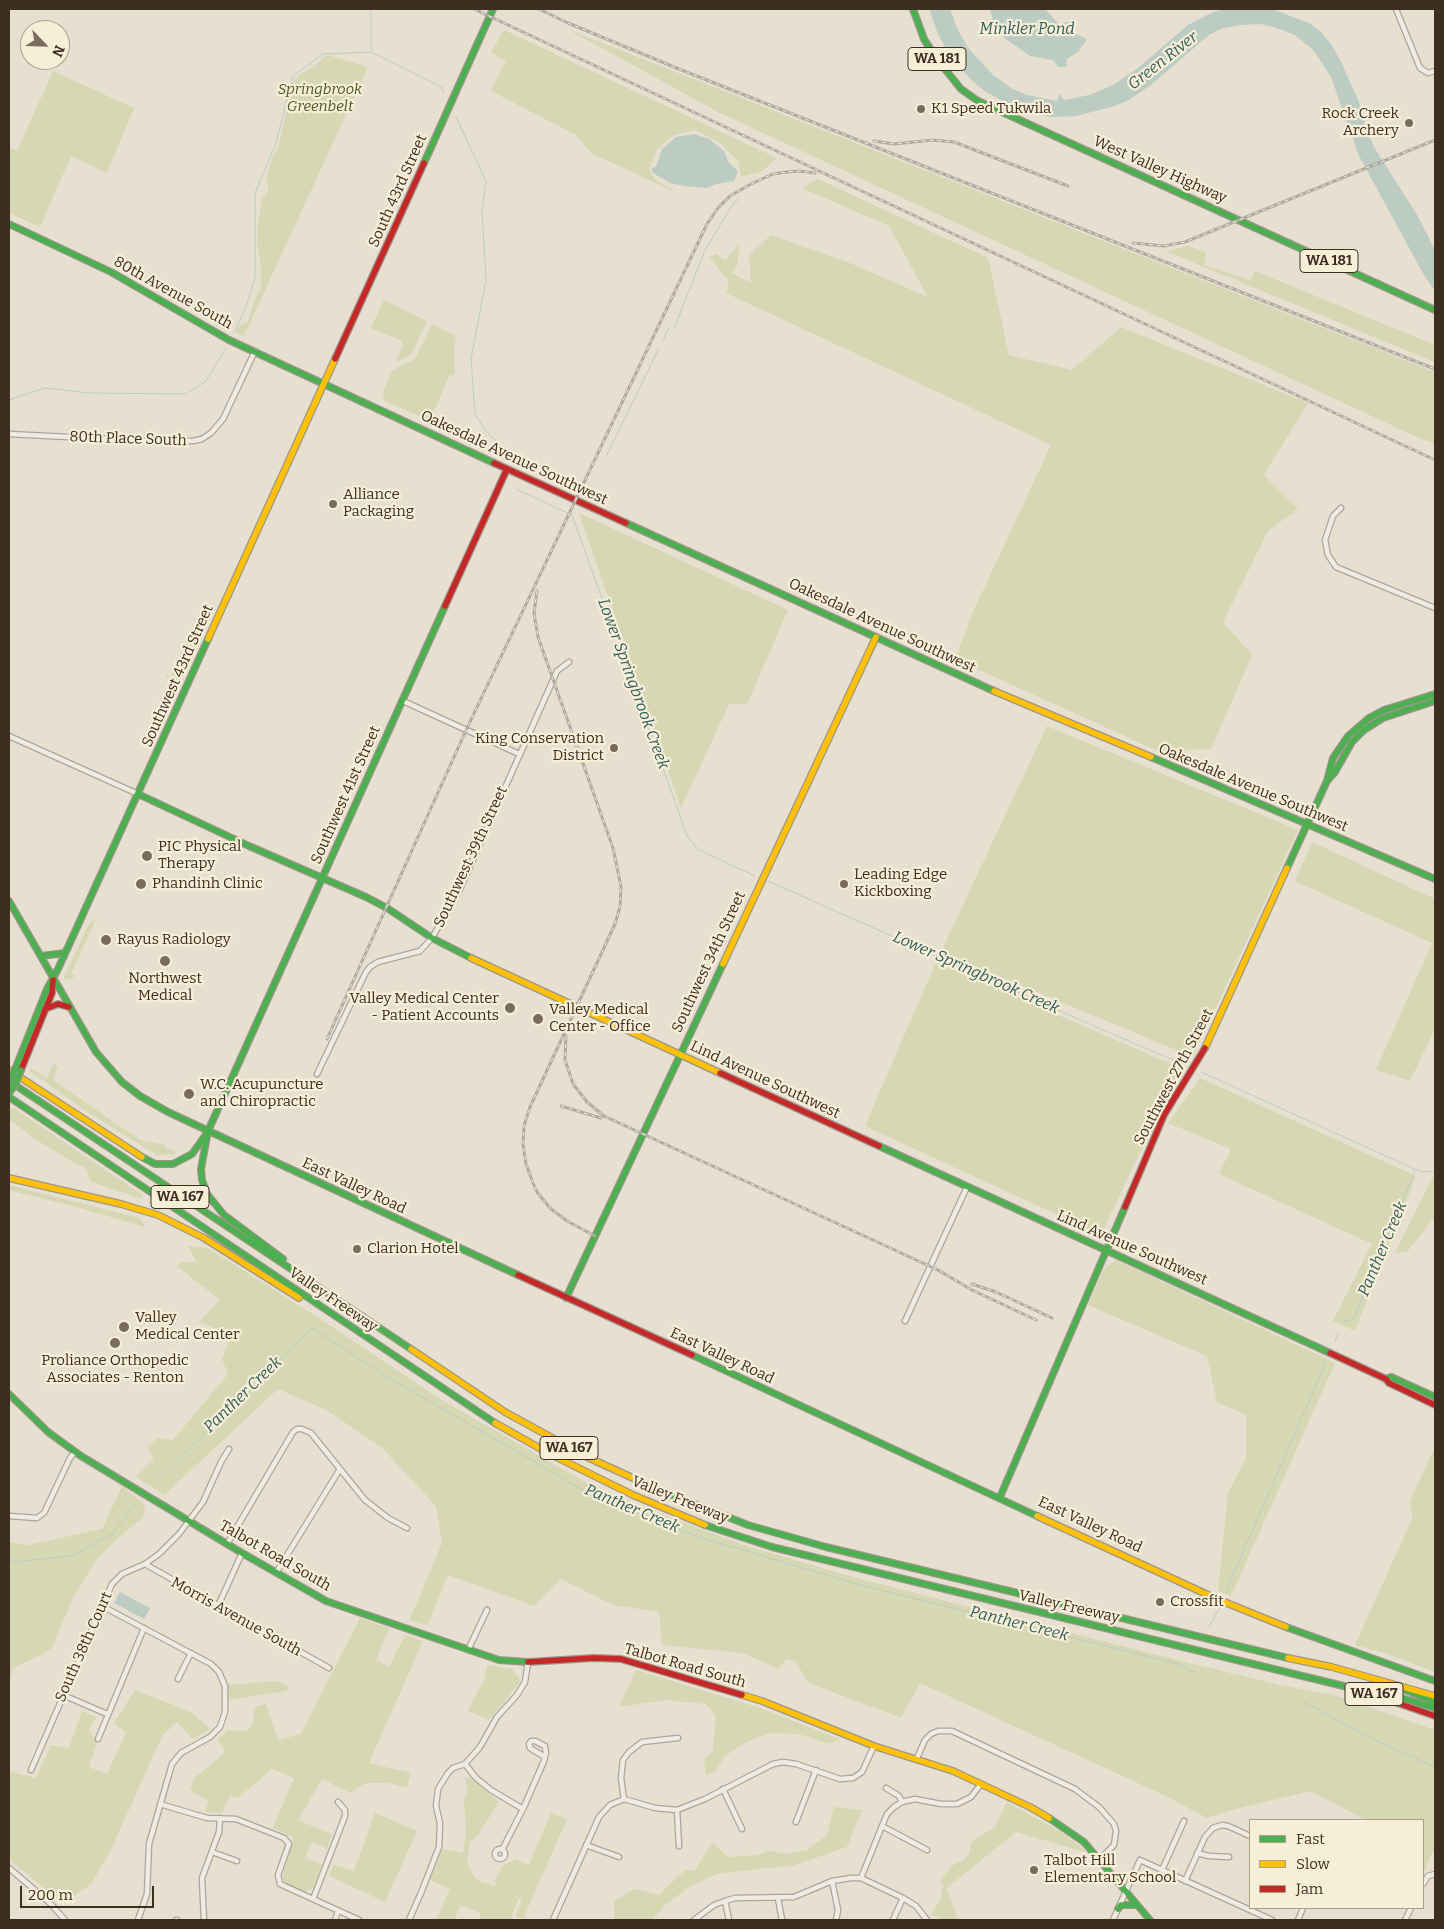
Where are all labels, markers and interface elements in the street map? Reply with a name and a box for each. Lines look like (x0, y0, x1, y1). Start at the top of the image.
north arrow (20, 20, 70, 70)
water label: Minkler Pond (979, 20, 1075, 40)
water label: Green River (1124, 28, 1202, 94)
text: N (48, 43, 68, 59)
road number: WA 181 (908, 48, 966, 70)
park label: Springbrook Greenbelt (278, 81, 362, 116)
place label: K1 Speed Tukwila (931, 100, 1051, 118)
marker: K1 Speed Tukwila (915, 103, 927, 115)
place label: Rock Creek Archery (1321, 105, 1399, 140)
marker: Rock Creek Archery (1403, 117, 1415, 129)
street label: South 43rd Street (365, 132, 431, 250)
street label: West Valley Highway (1091, 133, 1229, 207)
road number: WA 181 (1300, 250, 1358, 272)
street label: 80th Avenue South (110, 253, 236, 333)
street label: Oakesdale Avenue Southwest (418, 407, 610, 509)
street label: 80th Place South (69, 428, 187, 450)
place label: Alliance Packaging (343, 486, 414, 521)
marker: Alliance Packaging (327, 498, 339, 510)
street label: Oakesdale Avenue Southwest (786, 575, 978, 677)
water label: Lower Springbrook Creek (593, 596, 673, 772)
street label: Southwest 43rd Street (138, 602, 218, 750)
street label: Southwest 41st Street (307, 723, 385, 867)
place label: King Conservation District (475, 730, 604, 765)
street label: Oakesdale Avenue Southwest (1156, 740, 1350, 836)
marker: King Conservation District (608, 742, 620, 754)
street label: Southwest 39th Street (430, 784, 512, 930)
place label: PIC Physical Therapy (158, 838, 241, 873)
marker: PIC Physical Therapy (140, 849, 154, 863)
place label: Leading Edge Kickboxing (854, 866, 947, 901)
place label: Phandinh Clinic (152, 875, 263, 893)
marker: Phandinh Clinic (134, 877, 148, 891)
marker: Leading Edge Kickboxing (838, 878, 850, 890)
street label: Southwest 34th Street (668, 889, 750, 1035)
water label: Lower Springbrook Creek (890, 928, 1062, 1018)
place label: Rayus Radiology (117, 931, 231, 949)
marker: Rayus Radiology (99, 933, 113, 947)
marker: Northwest Medical (158, 954, 172, 968)
place label: Northwest Medical (128, 970, 202, 1005)
place label: Valley Medical Center - Patient Accounts (350, 990, 499, 1025)
marker: Valley Medical Center - Patient Accounts (503, 1001, 517, 1015)
place label: Valley Medical Center - Office (549, 1001, 651, 1036)
street label: Southwest 27th Street (1130, 1006, 1218, 1148)
marker: Valley Medical Center - Office (531, 1012, 545, 1026)
street label: Lind Avenue Southwest (687, 1037, 843, 1123)
place label: W.C. Acupuncture and Chiropractic (200, 1076, 323, 1111)
marker: W.C. Acupuncture and Chiropractic (182, 1087, 196, 1101)
street label: East Valley Road (299, 1154, 409, 1218)
road number: WA 167 (151, 1186, 209, 1208)
water label: Panther Creek (1354, 1199, 1412, 1299)
street label: Lind Avenue Southwest (1054, 1207, 1210, 1289)
place label: Clarion Hotel (367, 1240, 459, 1258)
marker: Clarion Hotel (351, 1243, 363, 1255)
street label: Valley Freeway (285, 1264, 381, 1336)
place label: Valley Medical Center (135, 1309, 240, 1344)
marker: Valley Medical Center (117, 1320, 131, 1334)
street label: East Valley Road (667, 1324, 777, 1388)
marker: Proliance Orthopedic Associates - Renton (108, 1336, 122, 1350)
place label: Proliance Orthopedic Associates - Renton (41, 1352, 189, 1387)
water label: Panther Creek (200, 1353, 286, 1437)
road number: WA 167 (540, 1436, 598, 1460)
street label: Valley Freeway (629, 1472, 731, 1528)
water label: Panther Creek (582, 1480, 682, 1538)
street label: East Valley Road (1035, 1493, 1145, 1557)
street label: Talbot Road South (216, 1517, 334, 1595)
street label: Morris Avenue South (168, 1574, 304, 1660)
street label: Valley Freeway (1017, 1587, 1121, 1627)
street label: South 38th Court (52, 1589, 116, 1705)
place label: Crossfit (1170, 1593, 1224, 1611)
marker: Crossfit (1154, 1596, 1166, 1608)
water label: Panther Creek (968, 1602, 1070, 1646)
street label: Talbot Road South (622, 1640, 748, 1692)
road number: WA 167 (1345, 1682, 1403, 1706)
legend (1249, 1819, 1424, 1909)
text: Fast (1296, 1830, 1325, 1848)
place label: Talbot Hill Elementary School (1044, 1852, 1176, 1887)
text: Slow (1296, 1855, 1330, 1873)
marker: Talbot Hill Elementary School (1028, 1864, 1040, 1876)
scale bar (22, 1876, 156, 1908)
text: Jam (1296, 1880, 1323, 1898)
text: 200 m (28, 1886, 73, 1904)

